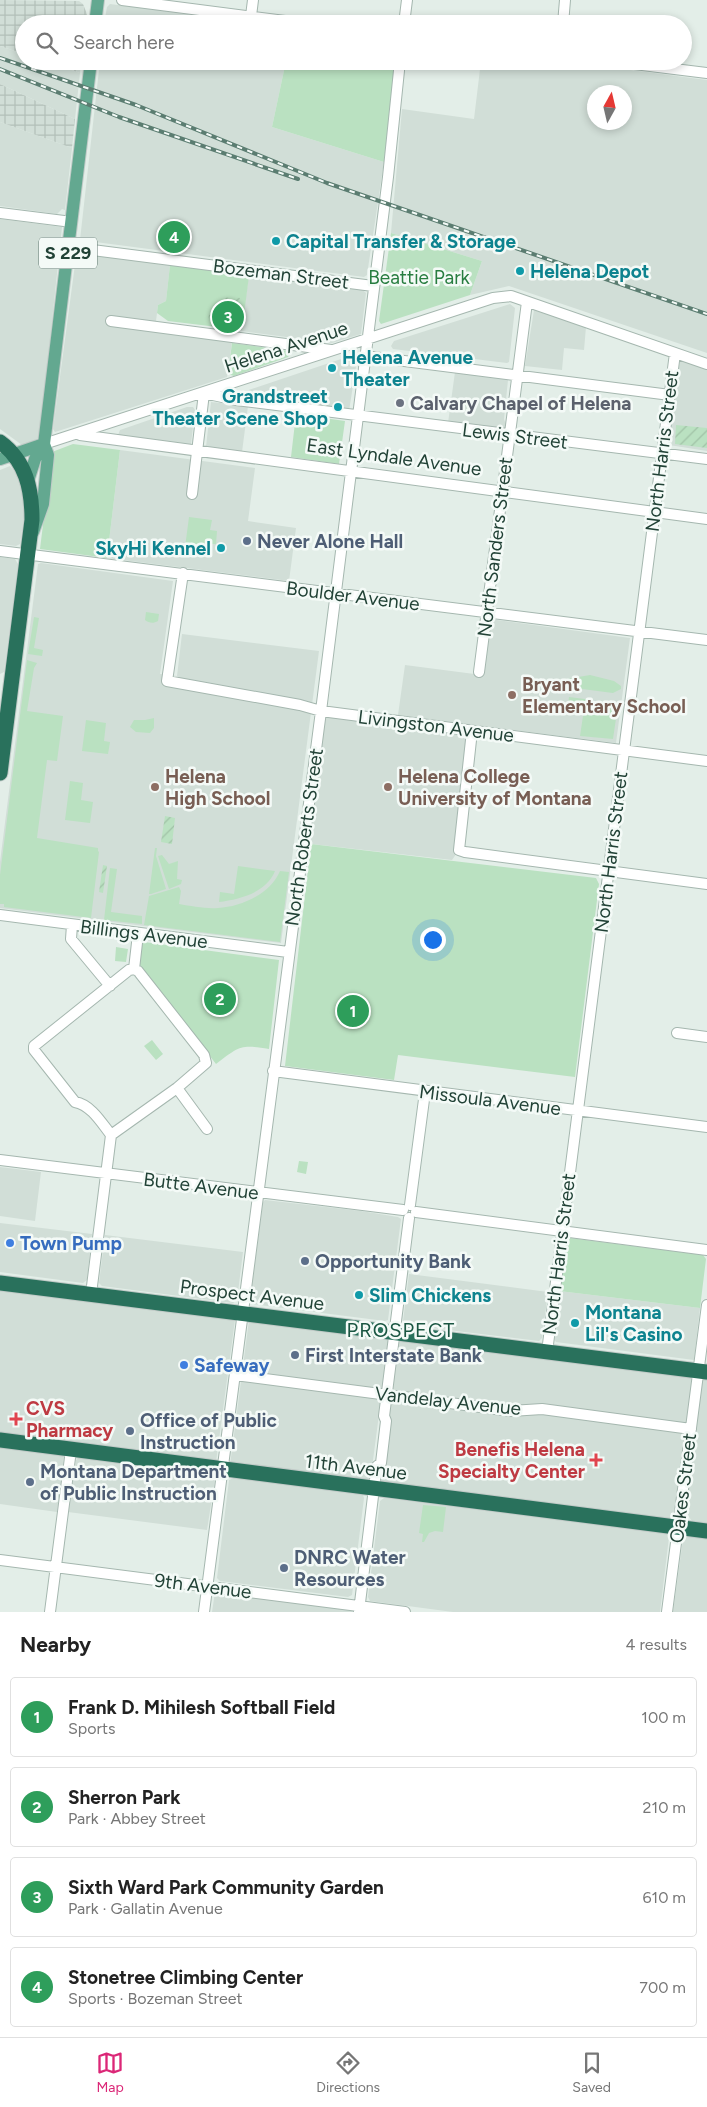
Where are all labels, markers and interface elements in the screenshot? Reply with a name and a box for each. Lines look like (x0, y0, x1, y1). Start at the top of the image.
search box (15, 15, 692, 70)
icon: search (33, 29, 61, 57)
text: Search here (73, 31, 175, 54)
north arrow (587, 85, 632, 130)
pin: 4 (158, 218, 190, 256)
place label: Capital Transfer & Storage (286, 230, 517, 253)
marker: Capital Transfer & Storage (270, 235, 282, 247)
road number: S 229 (39, 238, 97, 268)
street label: Bozeman Street (212, 254, 350, 294)
place label: Helena Depot (530, 260, 650, 283)
marker: Helena Depot (514, 265, 526, 277)
park label: Beattie Park (368, 266, 471, 289)
pin: 3 (212, 298, 244, 336)
street label: Helena Avenue (221, 316, 351, 378)
place label: Helena Avenue Theater (342, 346, 474, 391)
marker: Helena Avenue Theater (326, 362, 338, 374)
street label: North Harris Street (641, 369, 683, 533)
place label: Grandstreet Theater Scene Shop (153, 385, 328, 430)
place label: Calvary Chapel of Helena (410, 392, 631, 415)
marker: Calvary Chapel of Helena (394, 397, 406, 409)
marker: Grandstreet Theater Scene Shop (332, 401, 344, 413)
street label: Lewis Street (461, 418, 569, 454)
street label: East Lyndale Avenue (305, 433, 483, 481)
street label: North Sanders Street (473, 456, 517, 638)
place label: Never Alone Hall (257, 530, 403, 553)
marker: Never Alone Hall (241, 535, 253, 547)
place label: SkyHi Kennel (95, 537, 211, 560)
marker: SkyHi Kennel (215, 542, 227, 554)
street label: Boulder Avenue (285, 576, 421, 616)
place label: Bryant Elementary School (522, 673, 686, 718)
marker: Bryant Elementary School (506, 689, 518, 701)
street label: Livingston Avenue (357, 705, 515, 747)
street label: North Roberts Street (280, 747, 328, 927)
place label: Helena High School (165, 765, 271, 810)
place label: Helena College University of Montana (398, 765, 592, 810)
street label: North Harris Street (590, 770, 632, 934)
marker: Helena High School (149, 781, 161, 793)
marker: Helena College University of Montana (382, 781, 394, 793)
street label: Billings Avenue (79, 915, 209, 953)
your location (420, 927, 446, 953)
pin: 2 (204, 980, 236, 1018)
pin: 1 (337, 992, 369, 1030)
street label: Missoula Avenue (418, 1080, 562, 1120)
street label: Butte Avenue (142, 1168, 260, 1204)
street label: North Harris Street (538, 1172, 580, 1336)
place label: Town Pump (20, 1232, 122, 1255)
marker: Town Pump (4, 1237, 16, 1249)
place label: Opportunity Bank (315, 1250, 472, 1273)
marker: Opportunity Bank (299, 1255, 311, 1267)
street label: Prospect Avenue (179, 1275, 325, 1315)
place label: Slim Chickens (369, 1284, 491, 1307)
marker: Slim Chickens (353, 1289, 365, 1301)
place label: Montana Lil's Casino (585, 1301, 682, 1346)
marker: Montana Lil's Casino (569, 1317, 581, 1329)
district label: PROSPECT (347, 1318, 455, 1342)
place label: First Interstate Bank (305, 1344, 483, 1367)
marker: First Interstate Bank (289, 1349, 301, 1361)
place label: Safeway (194, 1354, 269, 1377)
marker: Safeway (178, 1359, 190, 1371)
street label: Vandelay Avenue (374, 1382, 522, 1420)
place label: CVS Pharmacy (26, 1397, 113, 1442)
place label: Office of Public Instruction (140, 1409, 277, 1454)
marker: CVS Pharmacy (10, 1413, 22, 1425)
marker: Office of Public Instruction (124, 1425, 136, 1437)
street label: Oakes Street (665, 1432, 701, 1544)
place label: Benefis Helena Specialty Center (438, 1438, 585, 1483)
street label: 11th Avenue (304, 1449, 408, 1485)
marker: Benefis Helena Specialty Center (589, 1453, 603, 1467)
place label: Montana Department of Public Instruction (40, 1460, 227, 1505)
marker: Montana Department of Public Instruction (24, 1476, 36, 1488)
place label: DNRC Water Resources (294, 1546, 406, 1591)
marker: DNRC Water Resources (278, 1562, 290, 1574)
street label: 9th Avenue (153, 1569, 253, 1603)
text: Nearby (20, 1632, 91, 1657)
text: 4 results (626, 1635, 687, 1654)
text: Frank D. Mihilesh Softball Field (68, 1696, 335, 1719)
text: 1 (34, 1708, 40, 1727)
text: 100 m (641, 1708, 686, 1727)
text: Sports (68, 1719, 115, 1738)
text: Sherron Park (68, 1786, 180, 1809)
text: 2 (32, 1798, 42, 1817)
text: 210 m (643, 1798, 686, 1817)
text: Park · Abbey Street (68, 1809, 206, 1828)
text: Sixth Ward Park Community Garden (68, 1876, 384, 1899)
text: 3 (33, 1888, 41, 1907)
text: 610 m (643, 1888, 686, 1907)
text: Park · Gallatin Avenue (68, 1899, 223, 1918)
text: Stonetree Climbing Center (68, 1966, 303, 1989)
text: 4 (32, 1978, 42, 1997)
text: 700 m (639, 1978, 686, 1997)
text: Sports · Bozeman Street (68, 1989, 243, 2008)
tab: Map (96, 2049, 124, 2096)
tab: Directions (316, 2049, 380, 2096)
tab: Saved (572, 2049, 611, 2096)

